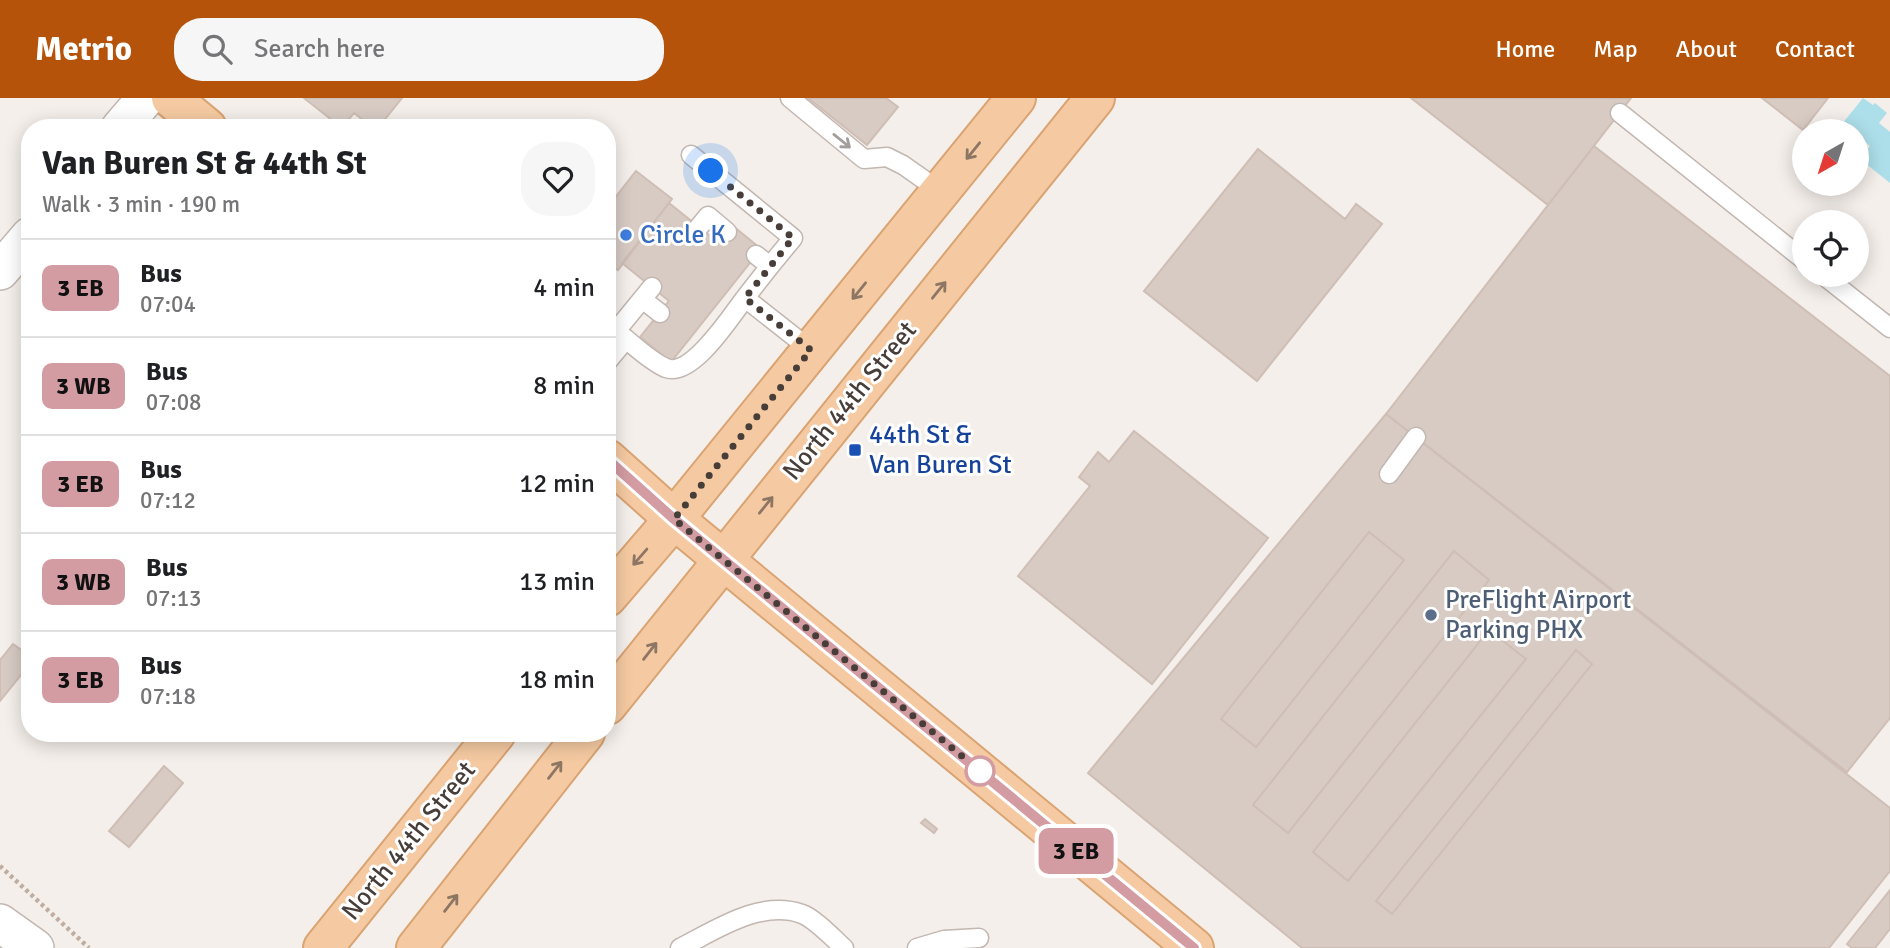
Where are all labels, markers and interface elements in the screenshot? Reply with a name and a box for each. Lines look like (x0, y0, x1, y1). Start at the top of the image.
search box (174, 18, 664, 81)
text: Metrio (35, 29, 132, 70)
icon: search (198, 30, 236, 68)
text: Search here (254, 33, 385, 65)
text: Home (1495, 34, 1555, 64)
text: Map (1593, 34, 1638, 64)
text: About (1676, 34, 1737, 64)
text: Contact (1775, 34, 1855, 64)
north arrow (1792, 119, 1869, 196)
map controls (1792, 119, 1869, 287)
one-way arrow (833, 134, 851, 149)
one-way arrow (965, 141, 980, 159)
button: heart (521, 142, 595, 216)
text: Van Buren St & 44th St (42, 143, 367, 184)
your location (693, 153, 728, 188)
text: Walk · 3 min · 190 m (42, 190, 240, 219)
button: locate (1792, 210, 1869, 287)
place label: Circle K (640, 219, 726, 251)
marker: Circle K (618, 227, 634, 243)
text: Bus (140, 258, 182, 290)
text: 4 min (533, 272, 595, 304)
text: 3 EB (57, 273, 104, 303)
one-way arrow (851, 282, 866, 300)
one-way arrow (932, 282, 947, 300)
text: 07:04 (140, 290, 196, 319)
street label: North 44th Street (776, 315, 924, 487)
text: Bus (146, 356, 187, 388)
text: 8 min (533, 370, 595, 402)
text: 3 WB (56, 371, 111, 401)
text: 07:08 (146, 388, 202, 417)
place label: 44th St & Van Buren St (869, 419, 1011, 481)
marker: 44th St & Van Buren St (847, 442, 863, 458)
text: Bus (140, 454, 182, 486)
text: 12 min (519, 468, 595, 500)
text: 3 EB (57, 469, 104, 499)
text: 07:12 (140, 486, 196, 515)
one-way arrow (758, 497, 773, 515)
one-way arrow (632, 548, 648, 566)
text: Bus (146, 552, 187, 584)
text: 13 min (519, 566, 595, 598)
text: 3 WB (56, 567, 111, 597)
text: 07:13 (146, 584, 202, 613)
place label: PreFlight Airport Parking PHX (1445, 584, 1631, 646)
marker: PreFlight Airport Parking PHX (1423, 607, 1439, 623)
one-way arrow (642, 643, 657, 661)
text: Bus (140, 650, 182, 682)
text: 18 min (519, 664, 595, 696)
text: 3 EB (57, 665, 104, 695)
text: 07:18 (140, 682, 196, 711)
street label: North 44th Street (335, 755, 483, 927)
unlabelled marker (965, 756, 995, 786)
one-way arrow (548, 762, 563, 780)
line badge: 3 EB (1027, 828, 1125, 874)
text: 3 EB (1053, 836, 1099, 866)
one-way arrow (444, 894, 459, 913)

